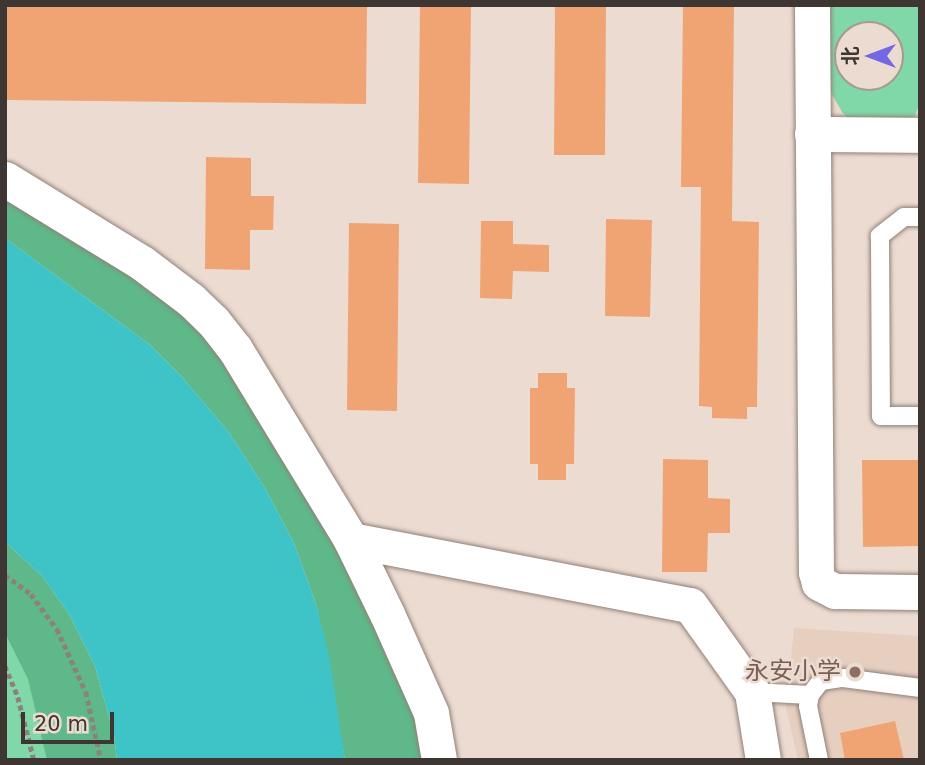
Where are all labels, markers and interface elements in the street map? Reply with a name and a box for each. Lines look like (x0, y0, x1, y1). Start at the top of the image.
north arrow (834, 21, 904, 91)
text: 北 (839, 47, 861, 66)
place label: 永安小学 (745, 658, 841, 686)
marker: 永安小学 (847, 664, 863, 680)
scale bar (24, 698, 117, 742)
text: 20 m (34, 712, 88, 736)

